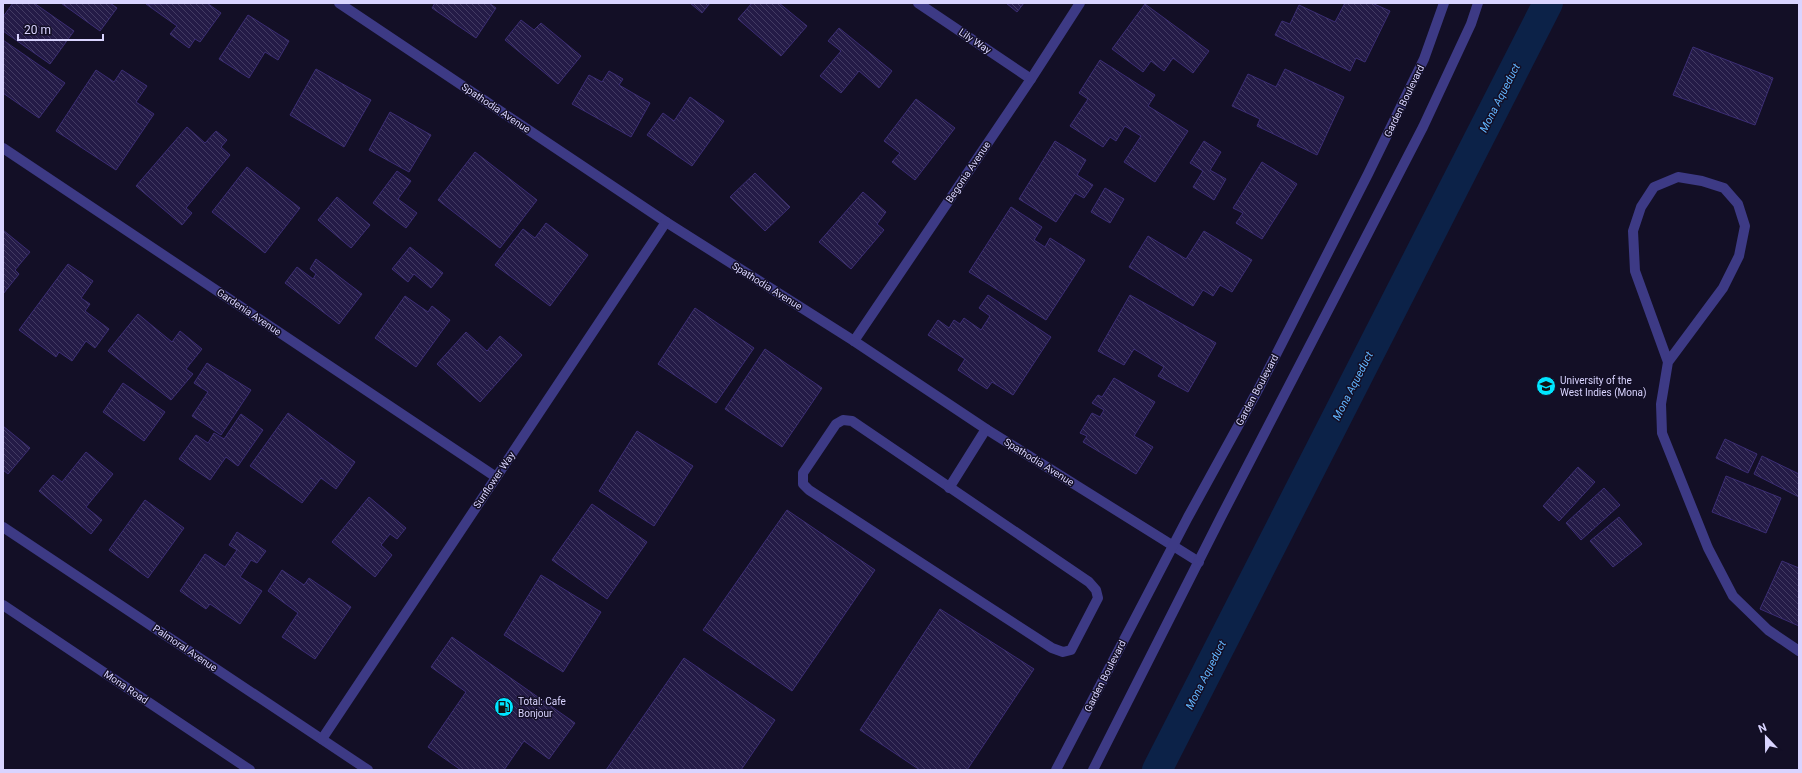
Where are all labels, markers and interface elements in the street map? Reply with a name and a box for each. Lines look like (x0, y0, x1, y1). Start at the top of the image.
scale bar (18, 16, 103, 42)
text: 20 m (24, 23, 51, 37)
street label: Lily Way (957, 26, 993, 56)
water label: Mona Aqueduct (1477, 61, 1523, 135)
street label: Garden Boulevard (1382, 63, 1426, 139)
street label: Spathodia Avenue (460, 81, 532, 135)
street label: Begonia Avenue (943, 139, 993, 205)
street label: Spathodia Avenue (730, 260, 804, 312)
street label: Gardenia Avenue (215, 286, 283, 338)
water label: Mona Aqueduct (1330, 349, 1376, 423)
street label: Garden Boulevard (1234, 353, 1280, 427)
school or university icon: University of the West Indies (Mona) (1535, 375, 1557, 397)
place label: University of the West Indies (Mona) (1560, 375, 1647, 399)
street label: Spathodia Avenue (1002, 436, 1076, 488)
street label: Sunflower Way (471, 449, 517, 510)
street label: Palmoral Avenue (151, 623, 219, 673)
street label: Garden Boulevard (1082, 638, 1128, 714)
water label: Mona Aqueduct (1183, 638, 1229, 712)
street label: Mona Road (102, 668, 150, 706)
fuel station icon: Total: Cafe Bonjour (493, 696, 515, 718)
place label: Total: Cafe Bonjour (518, 696, 566, 719)
north arrow (1746, 717, 1786, 757)
text: N (1756, 721, 1769, 736)

